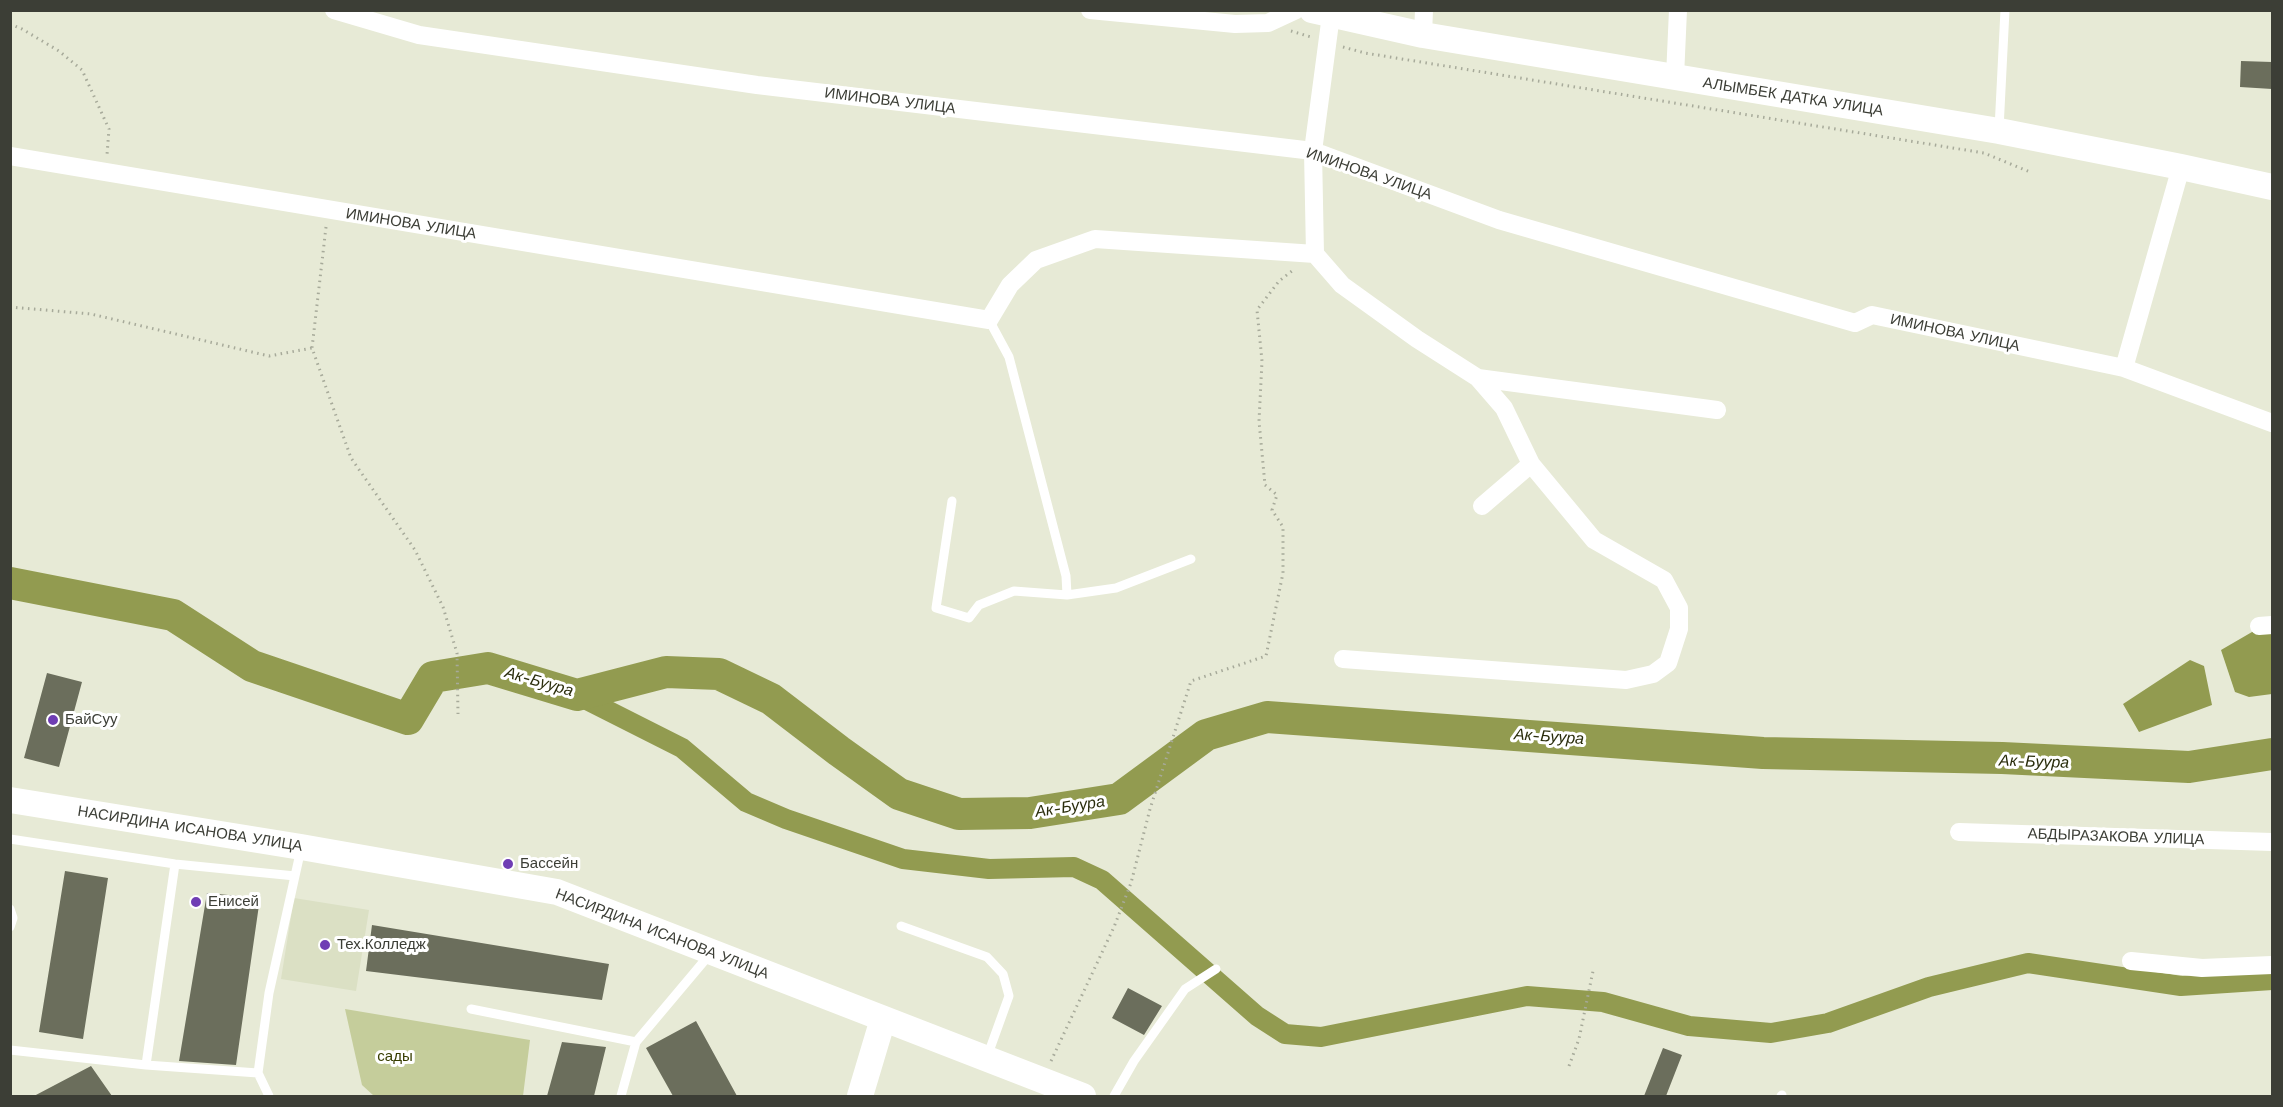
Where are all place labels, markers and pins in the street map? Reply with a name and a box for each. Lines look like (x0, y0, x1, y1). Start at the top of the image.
place label: БайСуу (65, 711, 117, 729)
marker: БайСуу (46, 713, 60, 727)
place label: Бассейн (520, 855, 578, 873)
marker: Бассейн (501, 857, 515, 871)
place label: Енисей (208, 893, 259, 911)
marker: Енисей (189, 895, 203, 909)
place label: Тех.Колледж (337, 936, 426, 954)
marker: Тех.Колледж (318, 938, 332, 952)

